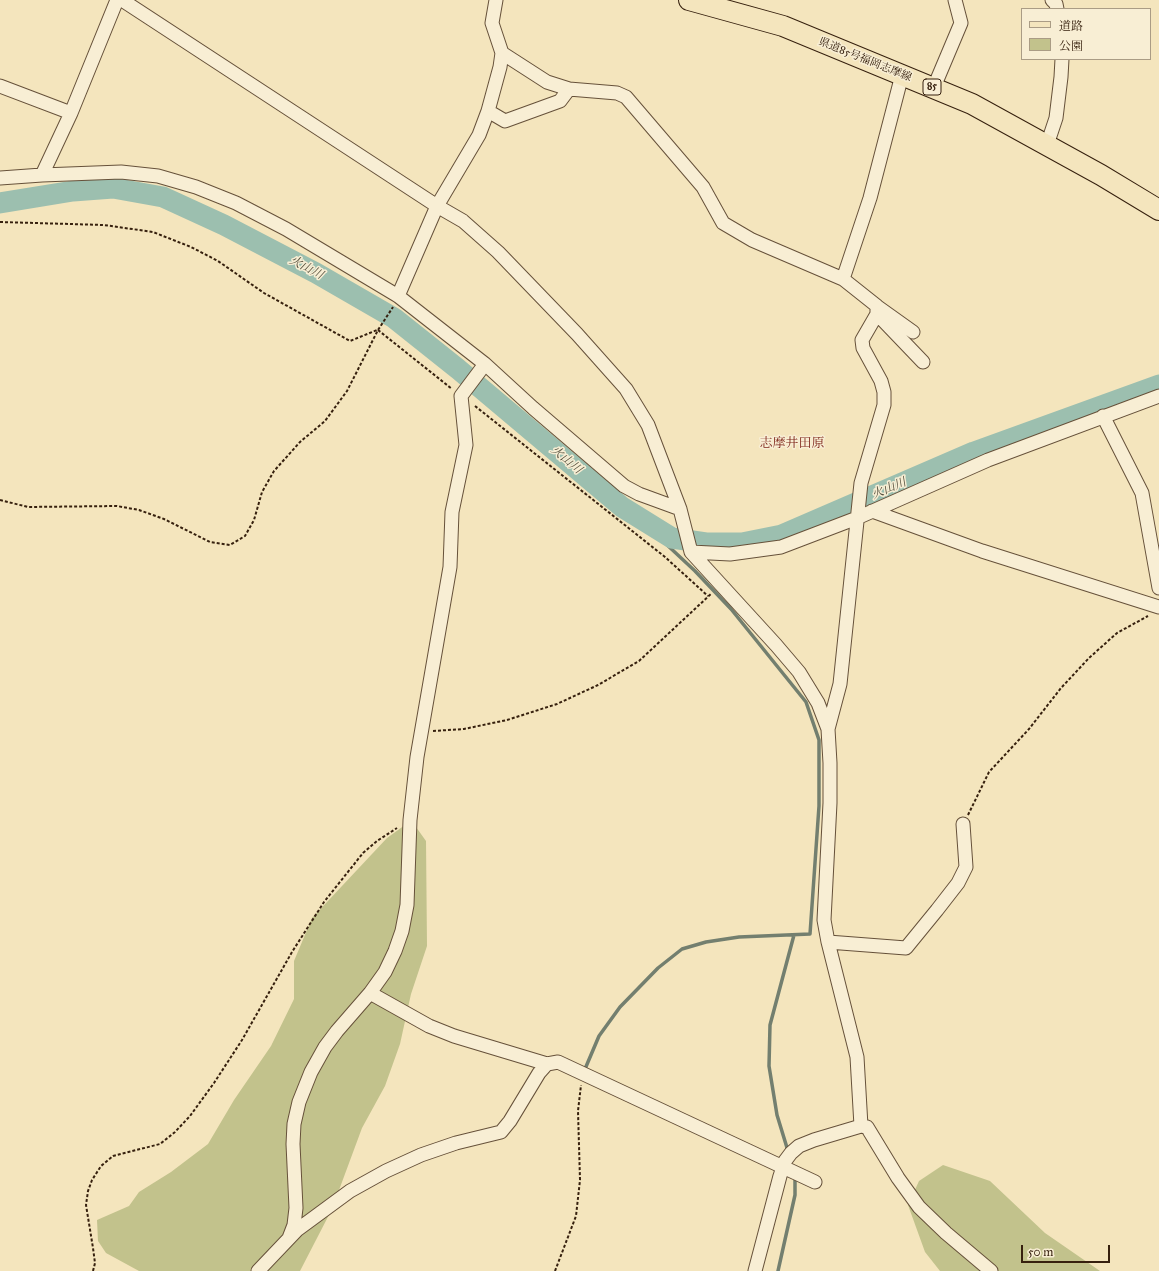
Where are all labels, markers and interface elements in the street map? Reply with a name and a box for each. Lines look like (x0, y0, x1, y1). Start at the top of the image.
legend (1021, 8, 1151, 60)
text: 道路 (1059, 19, 1083, 33)
street label: 県道85号福岡志摩線 (817, 35, 913, 85)
text: 公園 (1059, 39, 1083, 53)
road number: 85 (923, 79, 941, 95)
water label: 火山川 (287, 253, 325, 283)
district label: 志摩井田原 (760, 436, 824, 452)
water label: 火山川 (548, 443, 584, 477)
water label: 火山川 (870, 475, 908, 503)
scale bar (1023, 1237, 1112, 1263)
text: 50 m (1028, 1245, 1053, 1259)

